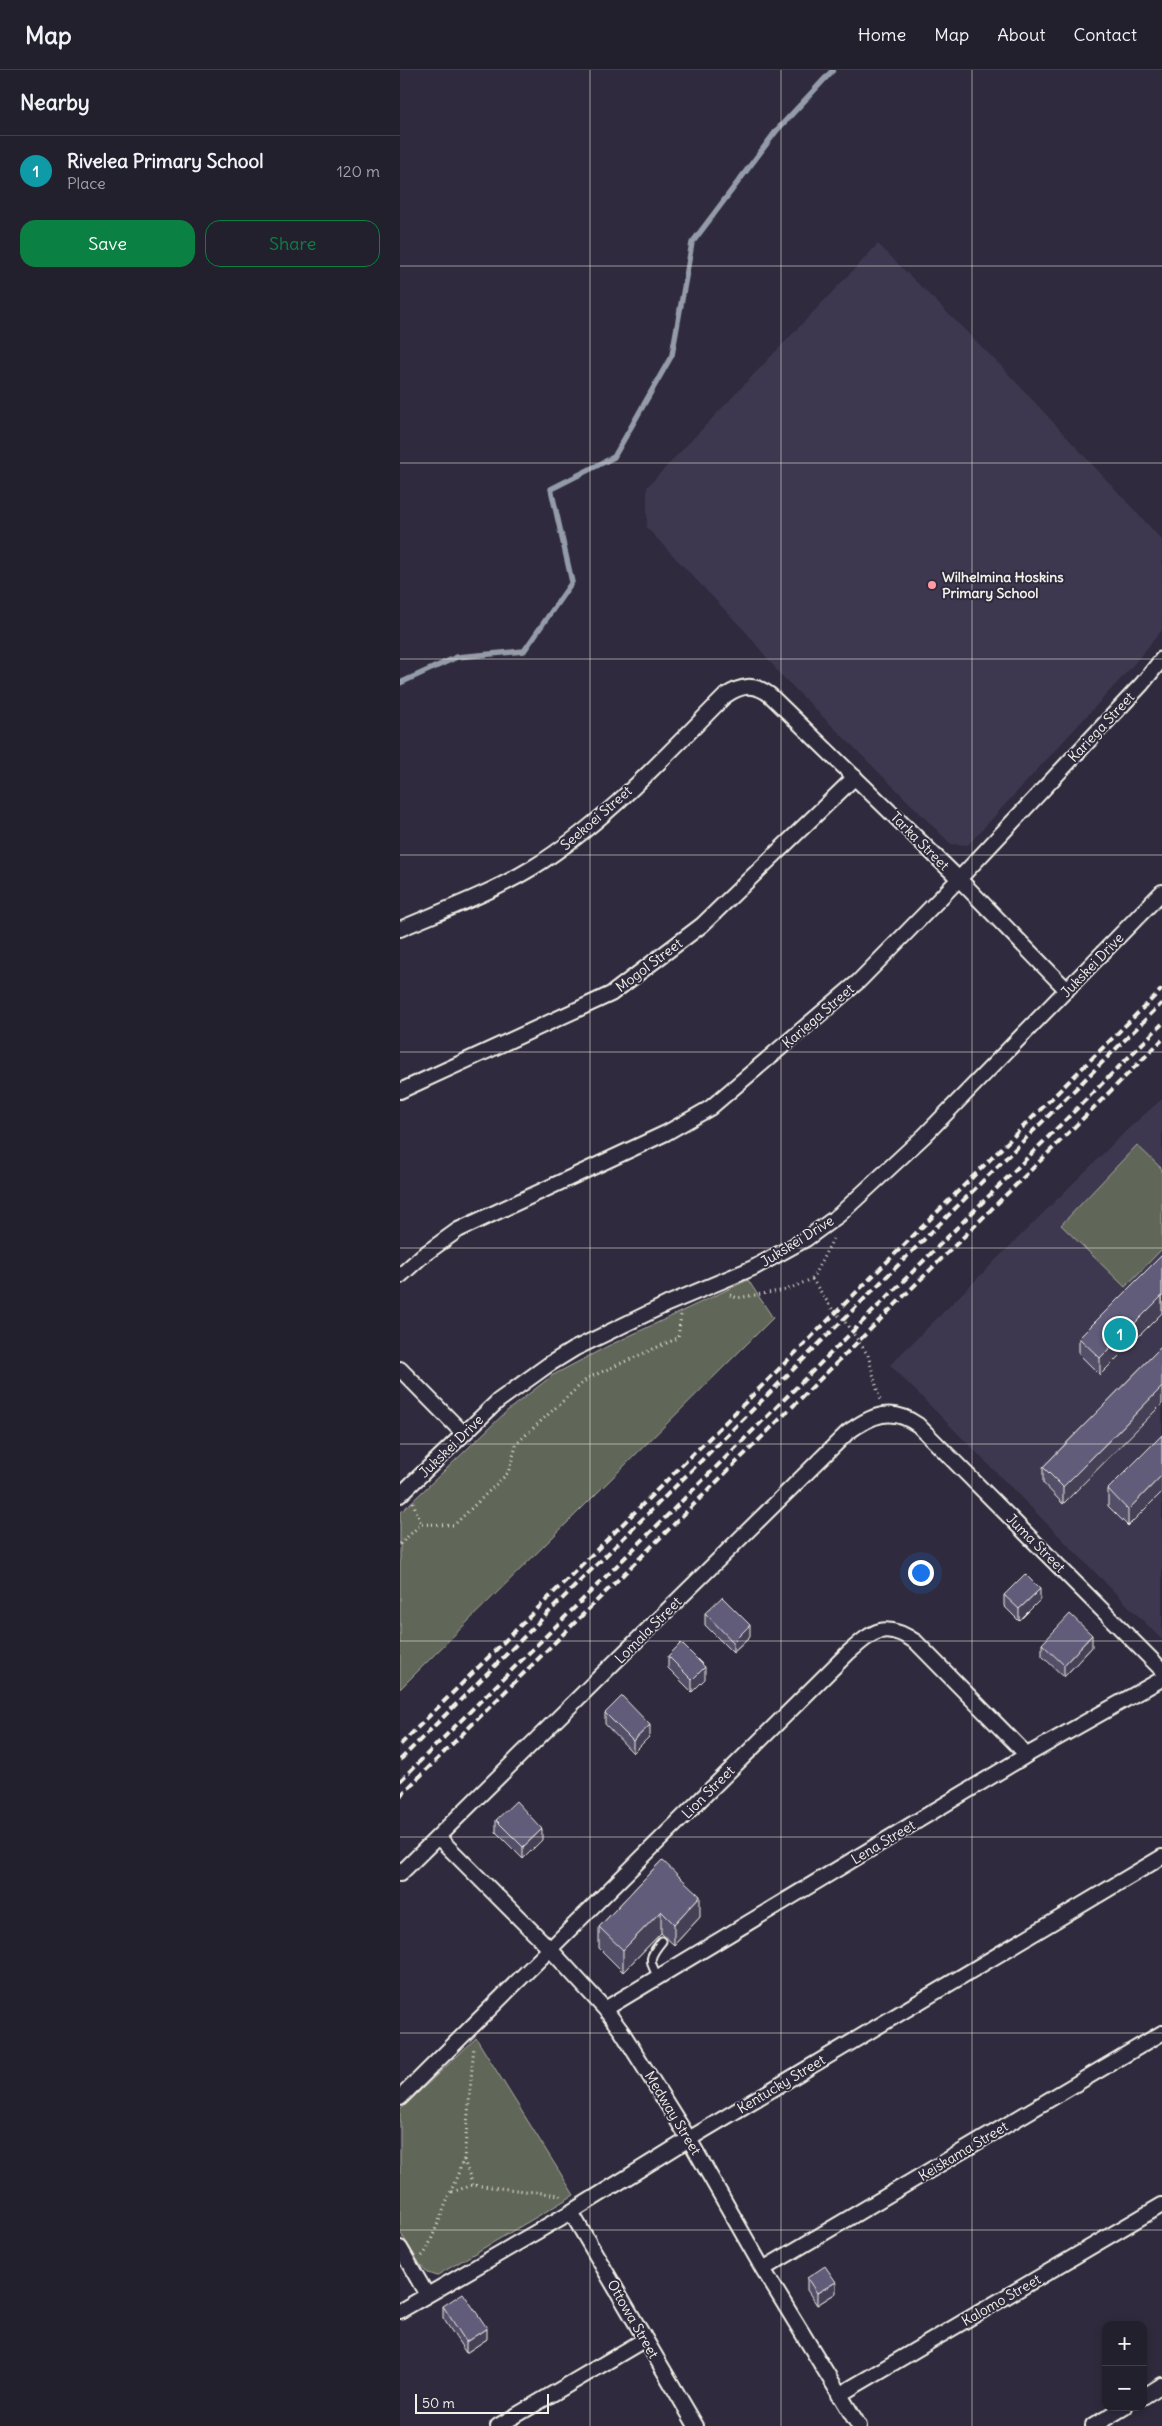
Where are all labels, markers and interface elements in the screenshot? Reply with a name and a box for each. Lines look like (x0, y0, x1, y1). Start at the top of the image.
text: Map (25, 20, 72, 50)
text: Home (858, 23, 906, 46)
text: Map (934, 23, 969, 46)
text: About (997, 23, 1045, 46)
text: Contact (1073, 23, 1137, 46)
text: Nearby (20, 89, 90, 116)
text: Rivelea Primary School (67, 149, 263, 173)
text: 1 (33, 161, 39, 181)
text: 120 m (337, 161, 380, 181)
text: Place (67, 173, 106, 193)
button: Save (20, 220, 195, 267)
button: Share (205, 220, 380, 267)
place label: Wilhelmina Hoskins Primary School (942, 568, 1064, 602)
marker: Wilhelmina Hoskins Primary School (926, 579, 938, 591)
street label: Kariega Street (1064, 688, 1138, 766)
street label: Seekoei Street (556, 782, 636, 854)
street label: Tarka Street (887, 808, 953, 874)
street label: Jukskei Drive (1057, 929, 1127, 1001)
street label: Mogol Street (612, 934, 686, 996)
street label: Kariega Street (778, 980, 858, 1052)
street label: Jukskei Drive (757, 1211, 837, 1271)
pin: 1 (1104, 1315, 1136, 1353)
street label: Jukskei Drive (415, 1411, 487, 1481)
street label: Juma Street (1003, 1510, 1070, 1577)
your location (908, 1560, 934, 1586)
street label: Lomala Street (611, 1593, 685, 1667)
street label: Lion Street (678, 1762, 738, 1822)
street label: Lena Street (848, 1816, 919, 1868)
street label: Kentucky Street (734, 2051, 829, 2117)
street label: Medway Street (641, 2068, 705, 2158)
street label: Keiskama Street (915, 2117, 1011, 2185)
street label: Kalomo Street (958, 2270, 1044, 2330)
street label: Ottowa Street (603, 2276, 663, 2362)
map controls (1102, 2321, 1147, 2411)
button: + (1102, 2321, 1147, 2366)
button: − (1102, 2366, 1147, 2411)
scale bar (415, 2391, 549, 2414)
text: 50 m (422, 2394, 455, 2412)

